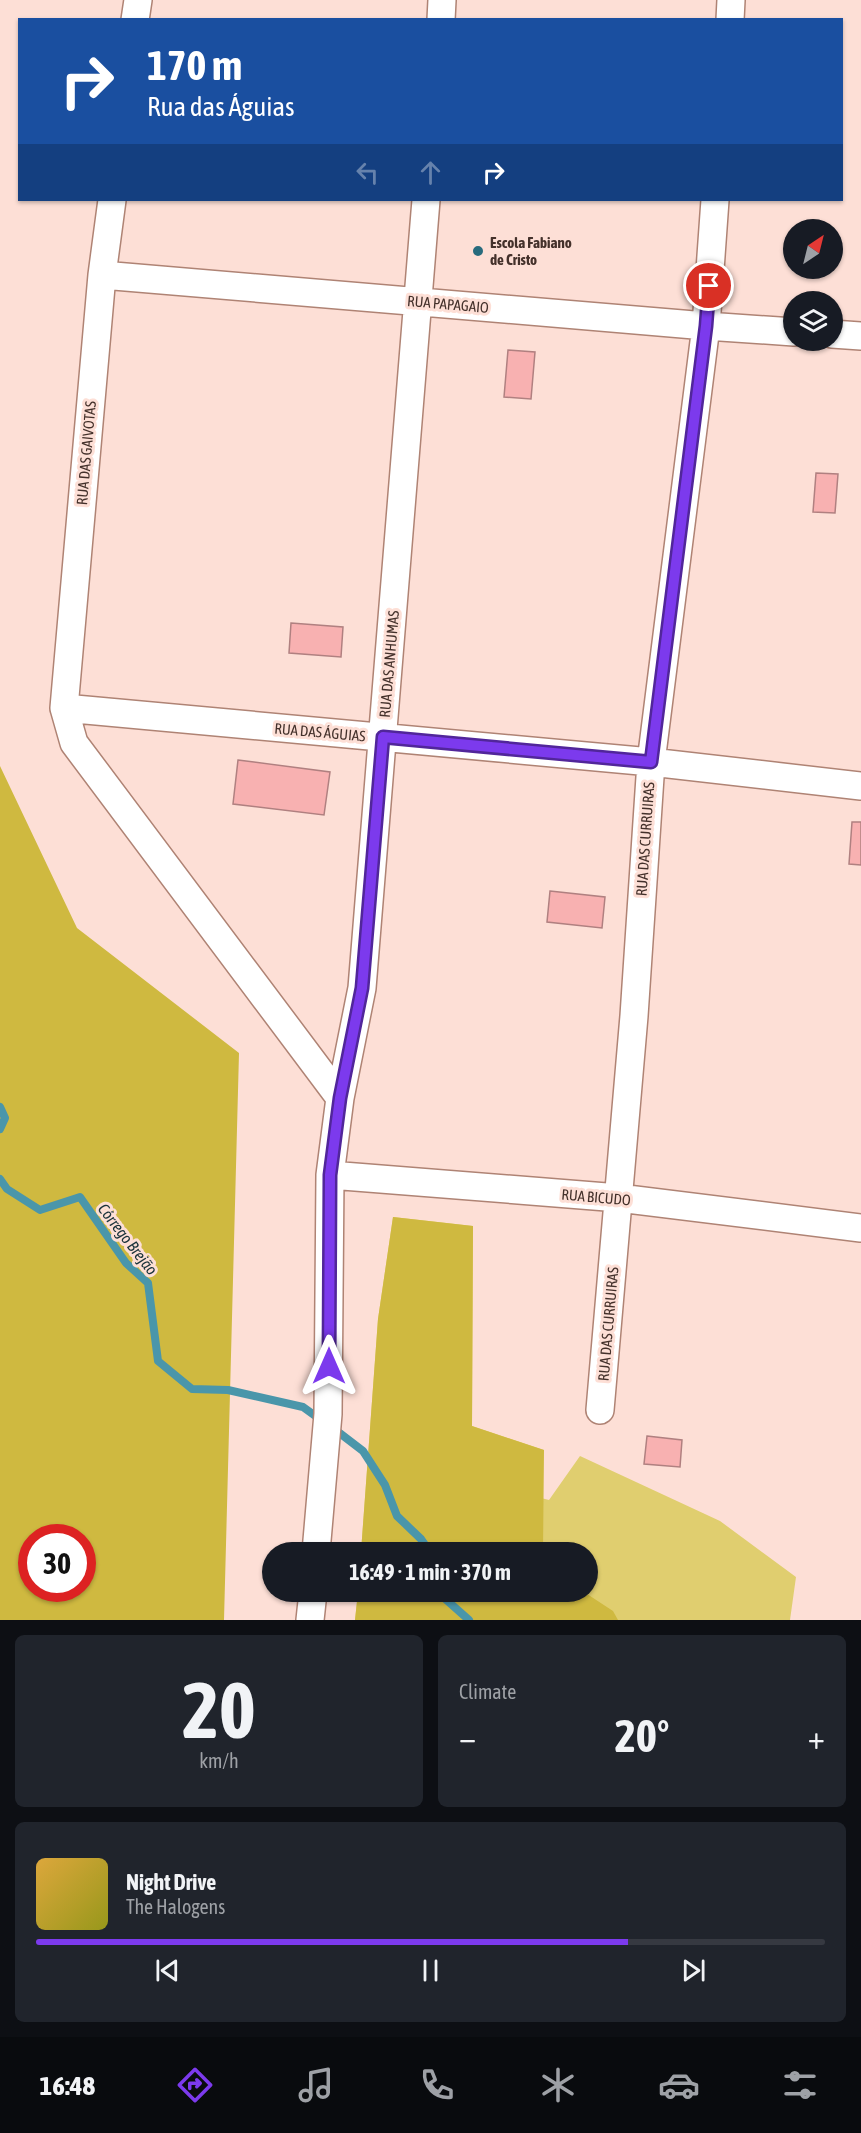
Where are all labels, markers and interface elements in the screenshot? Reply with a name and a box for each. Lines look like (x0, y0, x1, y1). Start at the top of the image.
text: 170 m (147, 41, 242, 89)
icon: right (48, 42, 126, 120)
text: Rua das Águias (147, 91, 295, 122)
icon: left (351, 156, 384, 189)
icon: ahead (414, 156, 447, 189)
icon: right (477, 156, 510, 189)
north arrow (783, 219, 843, 279)
map controls (783, 219, 843, 351)
place label: Escola Fabiano de Cristo (490, 234, 572, 268)
marker: Escola Fabiano de Cristo (471, 244, 485, 258)
pin (683, 260, 734, 311)
icon: arrive (692, 269, 725, 302)
button: layers (783, 291, 843, 351)
street label: RUA PAPAGAIO (406, 292, 490, 316)
street label: RUA DAS GAIVOTAS (73, 400, 99, 506)
street label: RUA DAS ANHUMAS (376, 610, 402, 718)
street label: RUA DAS ÁGUIAS (274, 720, 366, 744)
street label: RUA DAS CURRUIRAS (633, 781, 657, 897)
street label: RUA BICUDO (561, 1186, 632, 1209)
water label: Córrego Brejão (94, 1200, 161, 1279)
street label: RUA DAS CURRUIRAS (595, 1266, 621, 1382)
position arrow (297, 1334, 361, 1398)
speed limit sign: 30 (18, 1524, 96, 1602)
text: 16:49 · 1 min · 370 m (349, 1559, 511, 1585)
text: 20 (182, 1665, 256, 1755)
text: Climate (459, 1680, 516, 1703)
text: 20° (615, 1710, 669, 1762)
text: − (459, 1718, 476, 1756)
text: + (808, 1718, 825, 1756)
text: km/h (199, 1749, 239, 1772)
text: Night Drive (126, 1869, 216, 1895)
text: The Halogens (126, 1895, 225, 1918)
icon: previous (151, 1954, 184, 1987)
icon: pause (414, 1954, 447, 1987)
icon: next (677, 1954, 710, 1987)
icon: directions (174, 2064, 216, 2106)
icon: music (295, 2064, 337, 2106)
icon: phone (416, 2064, 458, 2106)
icon: climate (537, 2064, 579, 2106)
icon: car (658, 2064, 700, 2106)
icon: filters (779, 2064, 821, 2106)
text: 16:48 (40, 2070, 95, 2101)

